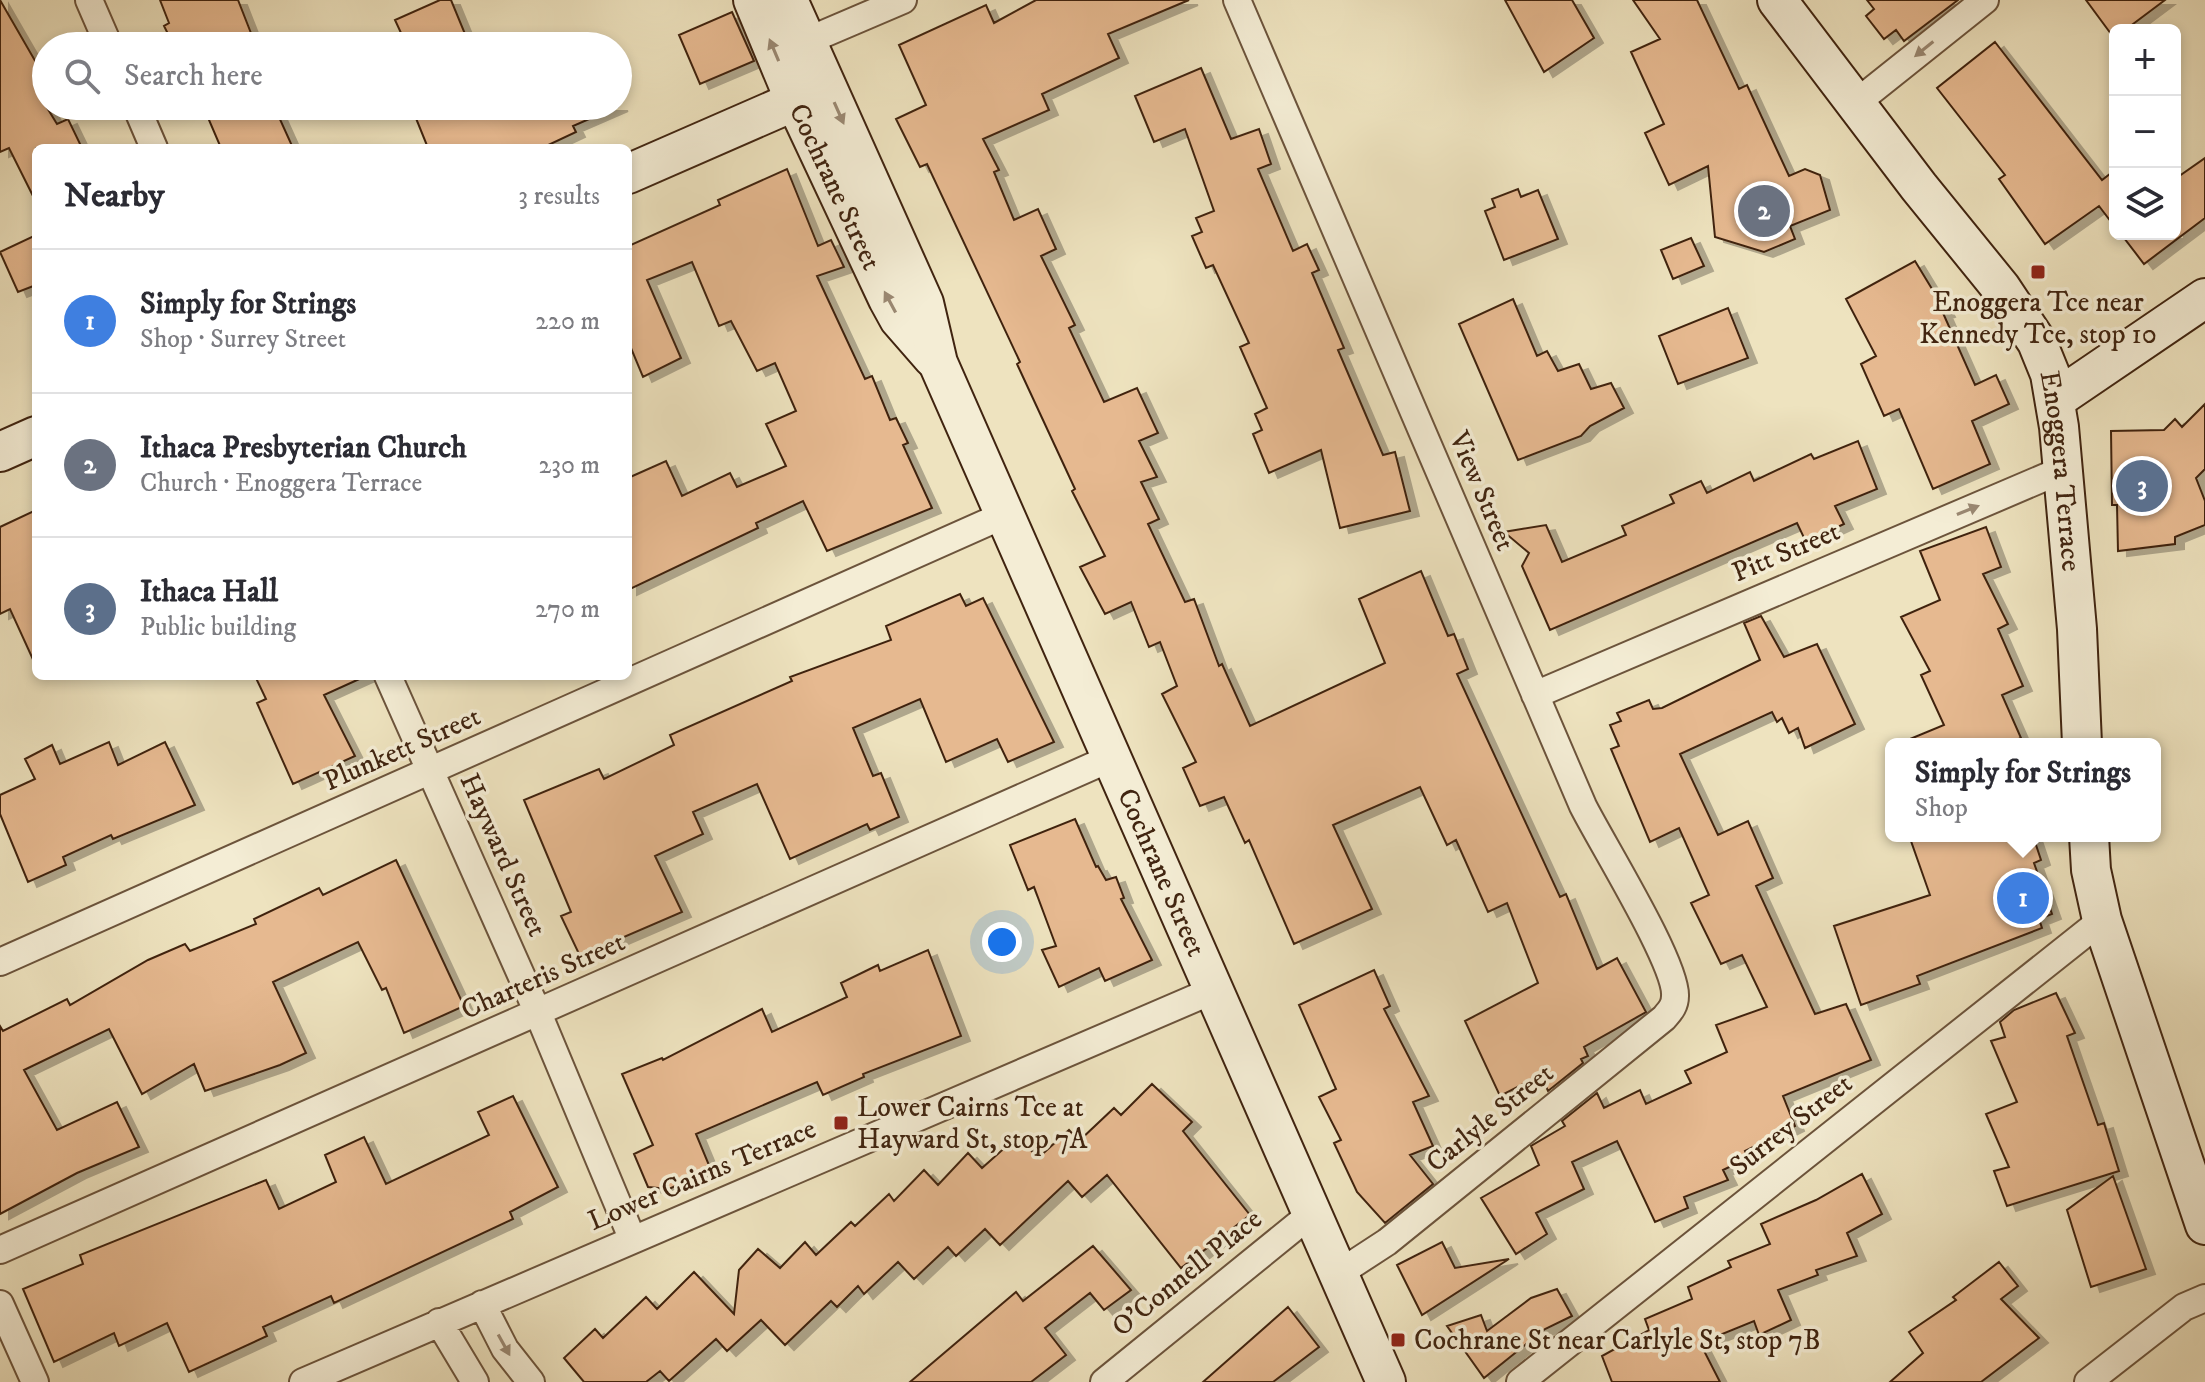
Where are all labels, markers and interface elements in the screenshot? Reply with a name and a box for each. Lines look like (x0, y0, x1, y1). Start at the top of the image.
map controls (2109, 24, 2181, 240)
button: + (2109, 24, 2181, 96)
search box (32, 32, 632, 120)
one-way arrow (767, 38, 780, 62)
one-way arrow (1914, 40, 1934, 56)
icon: search (60, 54, 104, 98)
text: Search here (124, 58, 263, 95)
button: − (2109, 96, 2181, 168)
street label: Cochrane Street (781, 98, 889, 275)
one-way arrow (832, 101, 845, 124)
button: layers (2109, 168, 2181, 240)
text: Nearby (64, 175, 165, 217)
text: 3 results (518, 180, 600, 213)
pin: 2 (1738, 181, 1790, 241)
marker: Enoggera Tce near Kennedy Tce, stop 10 (2029, 263, 2047, 281)
place label: Enoggera Tce near Kennedy Tce, stop 10 (1919, 285, 2157, 352)
text: Simply for Strings (140, 286, 356, 323)
one-way arrow (884, 290, 897, 313)
text: 1 (85, 305, 95, 338)
text: 220 m (535, 305, 600, 338)
text: Shop · Surrey Street (140, 323, 346, 356)
street label: Enoggera Terrace (2032, 368, 2089, 573)
street label: View Street (1441, 425, 1523, 556)
text: Ithaca Presbyterian Church (140, 430, 467, 467)
text: 2 (84, 449, 96, 482)
text: 230 m (538, 449, 600, 482)
pin: 3 (2116, 456, 2168, 516)
text: Church · Enoggera Terrace (140, 467, 422, 500)
one-way arrow (1956, 503, 1980, 516)
street label: Pitt Street (1727, 514, 1845, 590)
text: Ithaca Hall (140, 574, 278, 611)
text: 3 (85, 593, 95, 626)
text: 270 m (535, 593, 600, 626)
text: Public building (140, 611, 296, 644)
street label: Plunkett Street (318, 699, 486, 799)
popup (1885, 738, 2161, 842)
text: Simply for Strings (1915, 755, 2131, 792)
street label: Hayward Street (451, 768, 555, 942)
street label: Cochrane Street (1110, 783, 1214, 962)
text: Shop (1915, 792, 1968, 825)
pin: 1 (1997, 868, 2049, 928)
your location (982, 922, 1022, 962)
street label: Charteris Street (456, 924, 630, 1028)
street label: Carlyle Street (1419, 1056, 1561, 1180)
street label: Surrey Street (1723, 1066, 1859, 1184)
place label: Lower Cairns Tce at Hayward St, stop 7A (857, 1090, 1089, 1157)
street label: Lower Cairns Terrace (583, 1111, 821, 1239)
marker: Lower Cairns Tce at Hayward St, stop 7A (832, 1114, 850, 1132)
street label: O'Connell Place (1105, 1202, 1269, 1344)
place label: Cochrane St near Carlyle St, stop 7B (1414, 1323, 1821, 1358)
marker: Cochrane St near Carlyle St, stop 7B (1389, 1331, 1407, 1349)
one-way arrow (497, 1334, 511, 1356)

